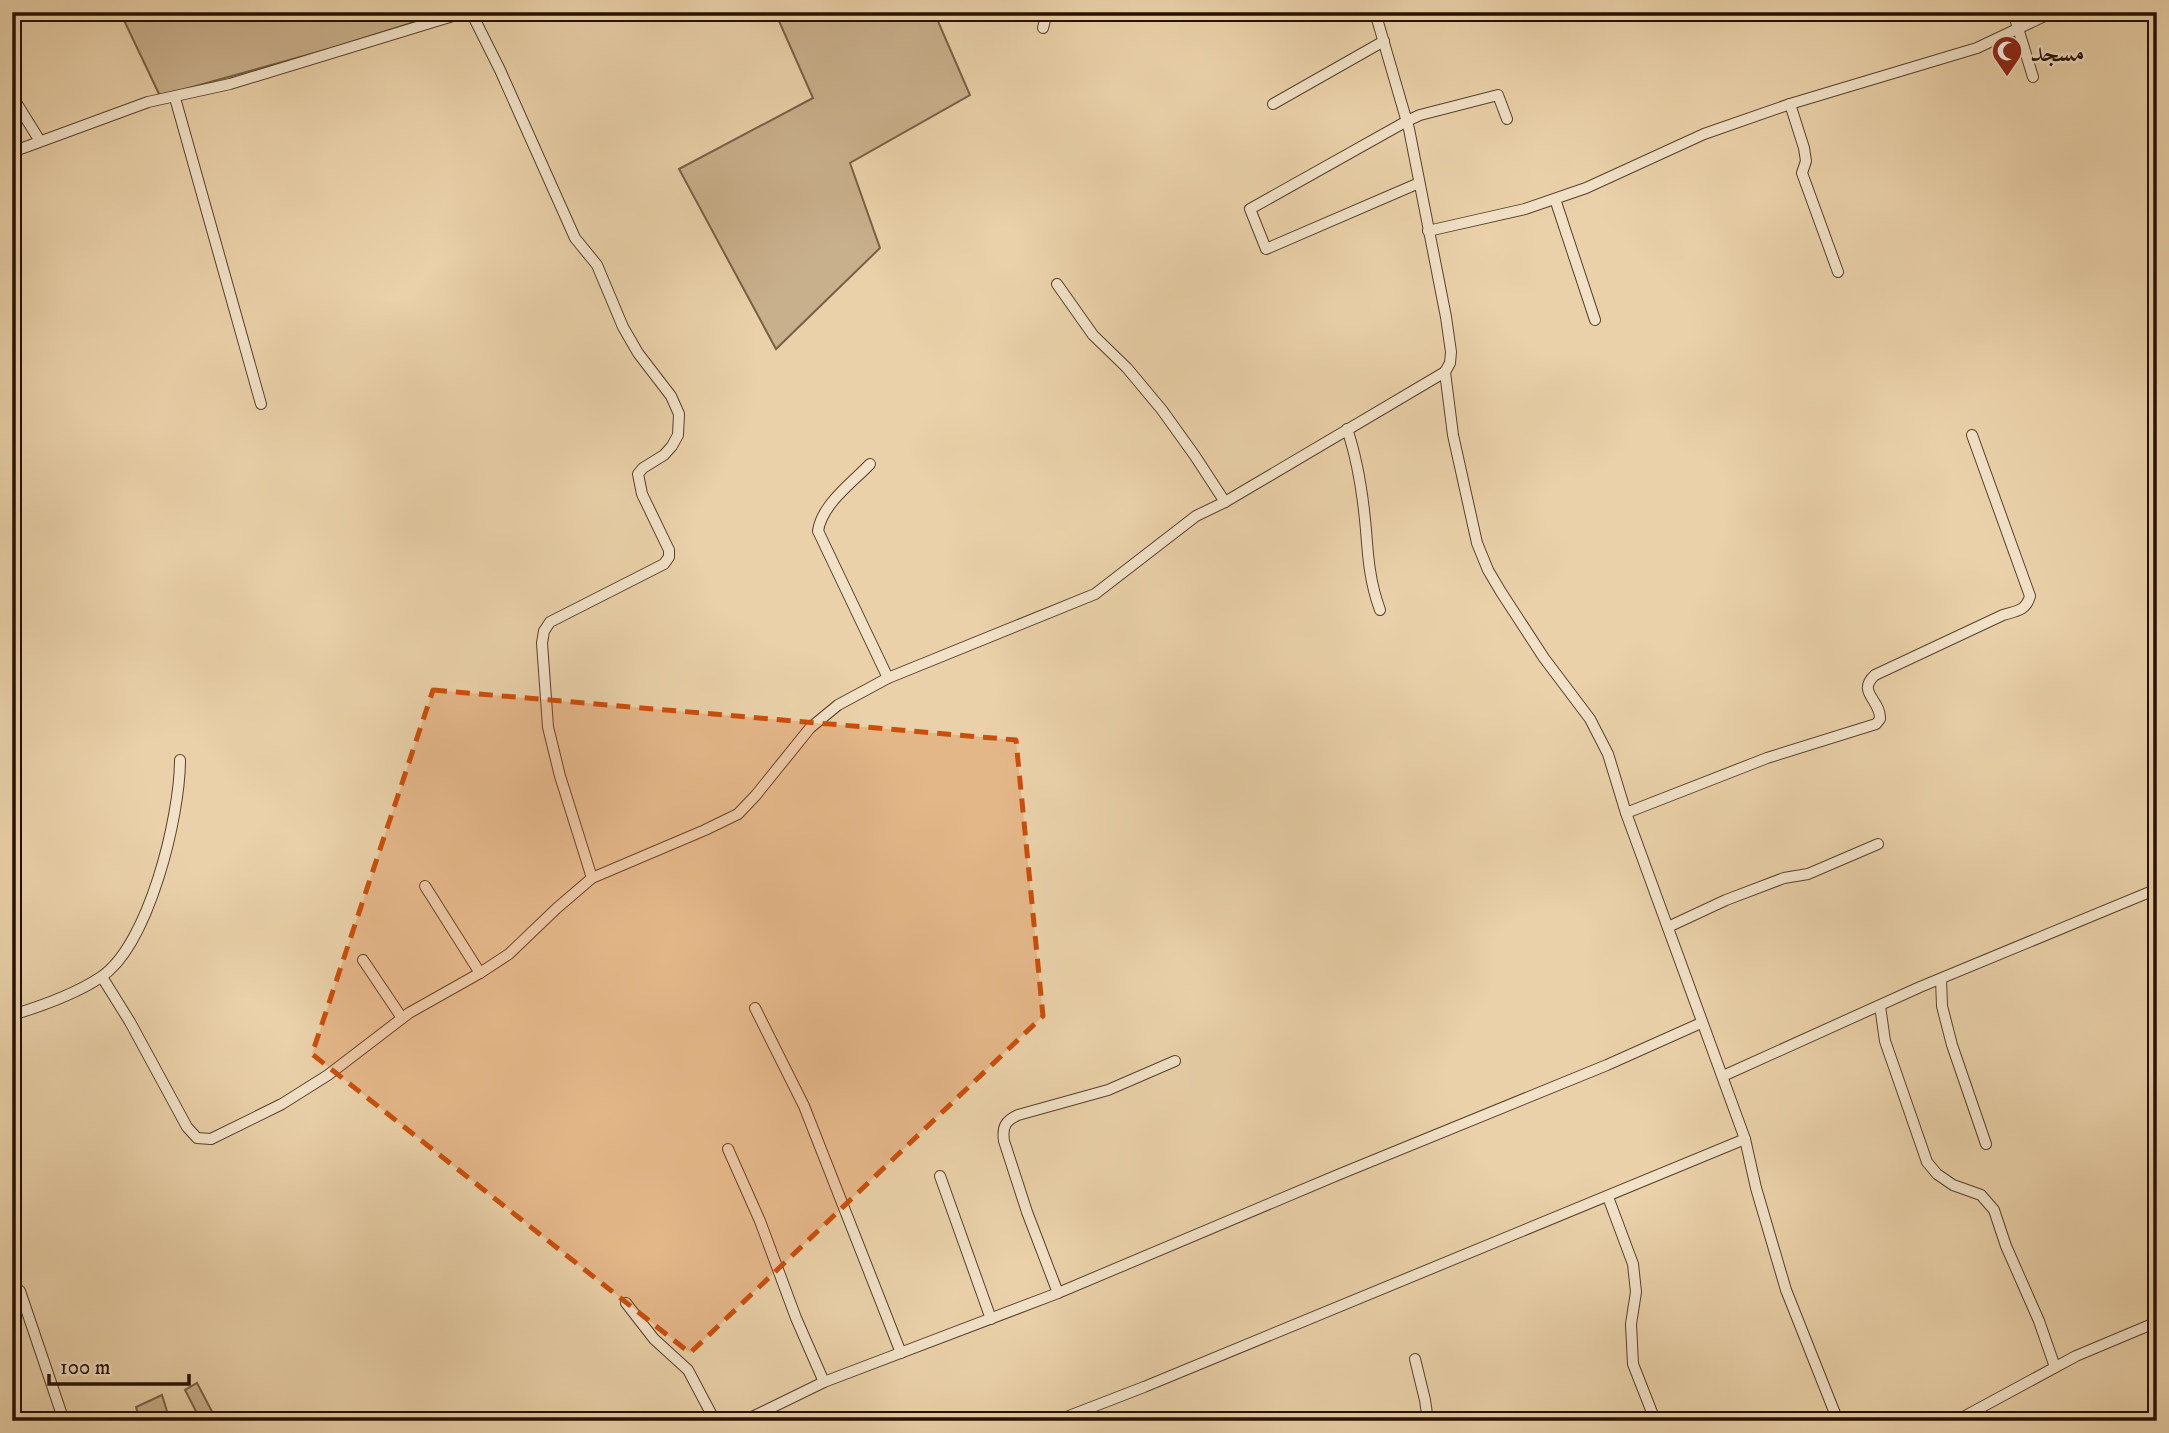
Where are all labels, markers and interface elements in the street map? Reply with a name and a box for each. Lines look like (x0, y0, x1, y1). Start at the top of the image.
mosque icon: مسجد (1990, 34, 2024, 78)
place label: مسجد (2030, 35, 2085, 70)
scale bar (49, 1342, 189, 1386)
text: 100 m (60, 1355, 111, 1381)

